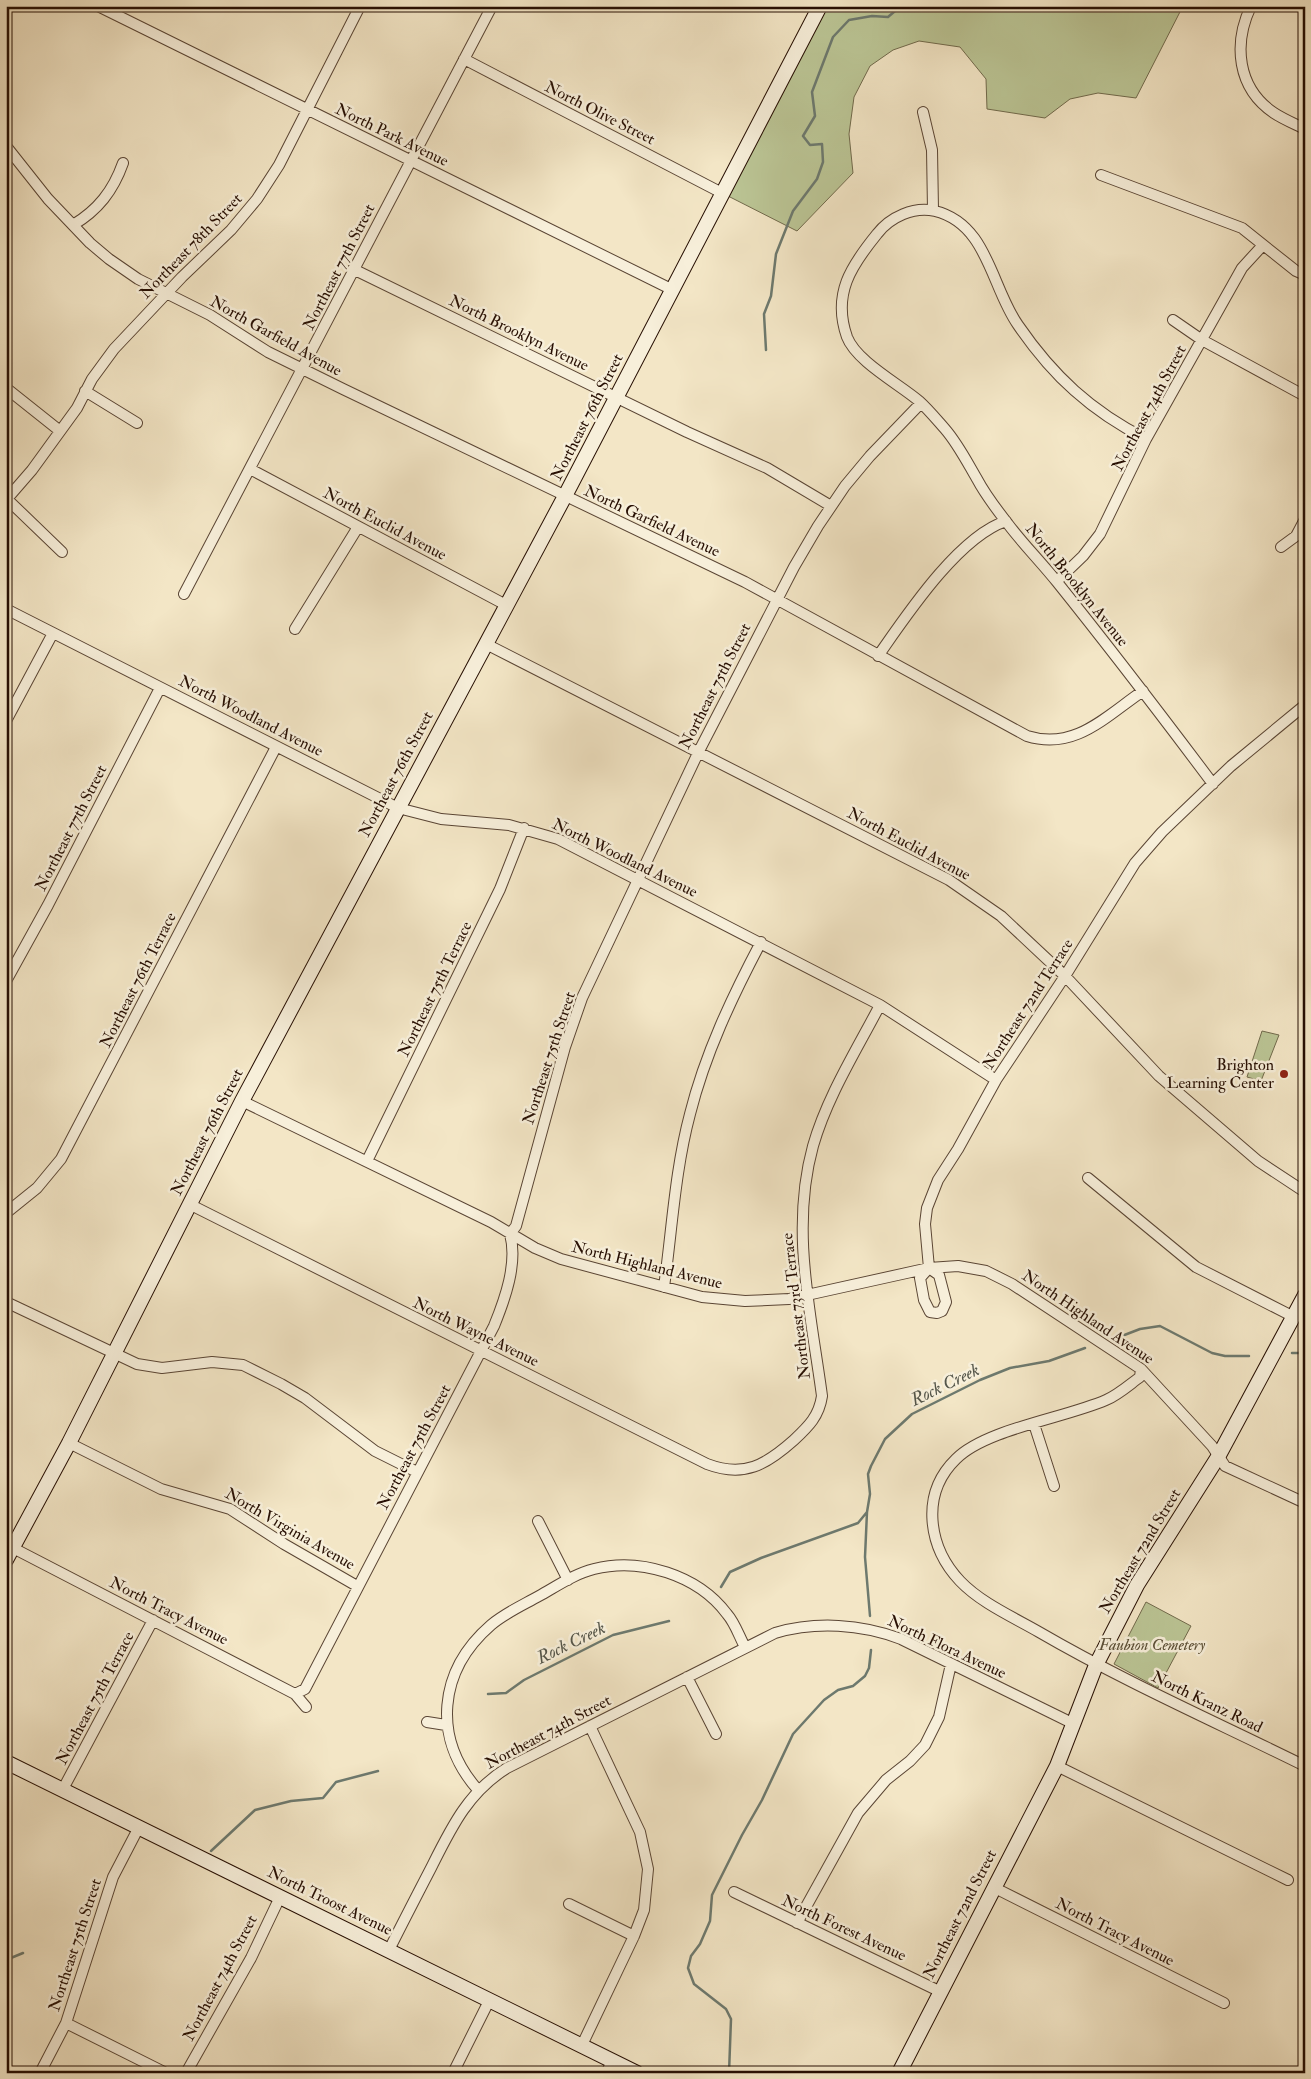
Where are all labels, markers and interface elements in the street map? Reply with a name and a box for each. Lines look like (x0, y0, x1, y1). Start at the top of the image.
street label: North Olive Street (541, 77, 659, 149)
street label: North Park Avenue (332, 99, 452, 171)
street label: Northeast 78th Street (136, 189, 246, 303)
street label: Northeast 77th Street (299, 201, 379, 333)
street label: North Garfield Avenue (207, 291, 346, 381)
street label: North Brooklyn Avenue (446, 291, 592, 376)
street label: Northeast 74th Street (1107, 342, 1191, 474)
street label: Northeast 76th Street (546, 350, 628, 484)
street label: North Garfield Avenue (581, 481, 723, 561)
street label: North Euclid Avenue (320, 483, 450, 565)
street label: North Brooklyn Avenue (1021, 519, 1133, 651)
street label: Northeast 75th Street (675, 620, 755, 752)
street label: North Woodland Avenue (176, 671, 327, 761)
street label: Northeast 76th Street (354, 708, 438, 840)
street label: Northeast 77th Street (31, 762, 111, 894)
street label: North Euclid Avenue (844, 803, 974, 885)
street label: North Woodland Avenue (549, 814, 701, 902)
street label: Northeast 76th Terrace (95, 909, 181, 1051)
street label: Northeast 75th Terrace (394, 918, 477, 1060)
street label: Northeast 72nd Terrace (978, 935, 1078, 1073)
street label: Northeast 75th Street (518, 989, 580, 1127)
place label: Brighton Learning Center (1167, 1055, 1274, 1093)
street label: Northeast 76th Street (166, 1065, 248, 1199)
marker: Brighton Learning Center (1278, 1068, 1290, 1080)
street label: Northeast 73rd Terrace (777, 1231, 815, 1380)
street label: North Highland Avenue (570, 1237, 725, 1293)
street label: North Highland Avenue (1018, 1265, 1158, 1369)
street label: North Wayne Avenue (410, 1293, 542, 1371)
water label: Rock Creek (906, 1358, 983, 1412)
street label: Northeast 75th Street (373, 1381, 455, 1513)
street label: North Virginia Avenue (221, 1484, 359, 1575)
street label: Northeast 72nd Street (1095, 1485, 1185, 1617)
street label: North Tracy Avenue (106, 1572, 232, 1650)
street label: North Flora Avenue (885, 1611, 1010, 1683)
water label: Rock Creek (532, 1616, 609, 1670)
street label: Northeast 75th Terrace (51, 1628, 139, 1768)
park label: Faubion Cemetery (1098, 1635, 1206, 1655)
street label: North Kranz Road (1148, 1666, 1266, 1738)
street label: Northeast 74th Street (482, 1690, 614, 1774)
street label: Northeast 72nd Street (919, 1846, 1001, 1982)
street label: North Troost Avenue (264, 1862, 396, 1940)
street label: Northeast 75th Street (44, 1876, 106, 2014)
street label: North Forest Avenue (779, 1890, 910, 1966)
street label: North Tracy Avenue (1052, 1893, 1178, 1971)
street label: Northeast 74th Street (178, 1912, 262, 2044)

